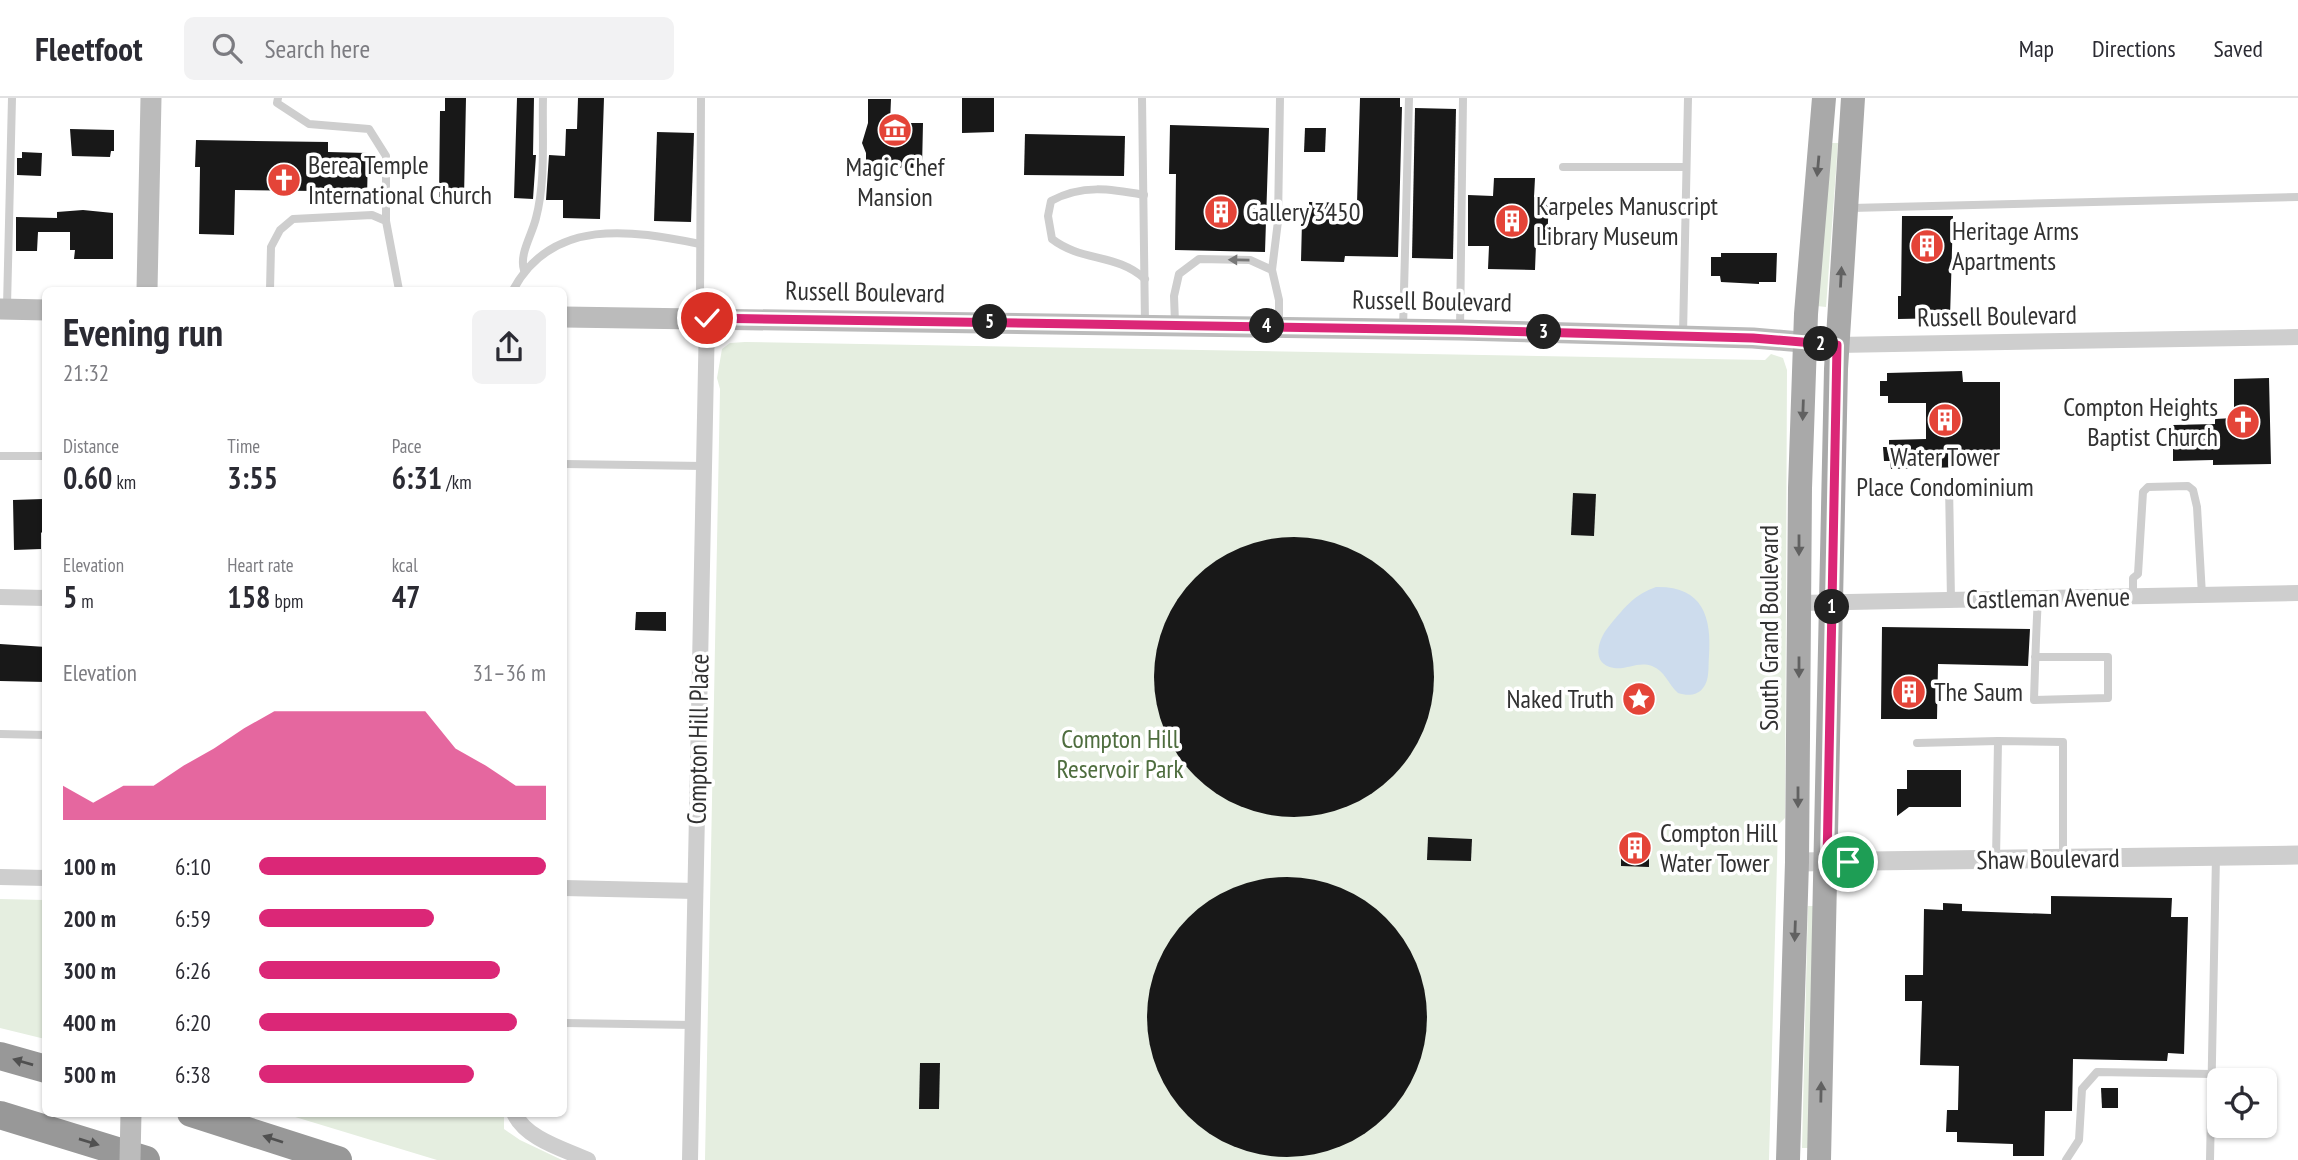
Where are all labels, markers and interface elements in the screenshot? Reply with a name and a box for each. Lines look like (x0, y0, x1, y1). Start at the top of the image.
search box (184, 17, 674, 80)
text: Fleetfoot (35, 27, 142, 70)
icon: search (208, 29, 246, 67)
text: Search here (264, 32, 370, 65)
text: Map (2019, 33, 2054, 64)
text: Directions (2092, 33, 2176, 64)
text: Saved (2214, 33, 2263, 64)
museum icon: Magic Chef Mansion (876, 111, 914, 149)
place label: Berea Temple International Church (308, 148, 492, 211)
place label: Magic Chef Mansion (846, 150, 946, 213)
one-way arrow (1812, 155, 1823, 177)
church icon: Berea Temple International Church (265, 161, 303, 199)
place label: Karpeles Manuscript Library Museum (1536, 189, 1718, 252)
building icon: Gallery 3450 (1202, 193, 1240, 231)
place label: Gallery 3450 (1246, 195, 1361, 228)
building icon: Karpeles Manuscript Library Museum (1493, 202, 1531, 240)
place label: Heritage Arms Apartments (1952, 214, 2079, 277)
building icon: Heritage Arms Apartments (1908, 227, 1946, 265)
one-way arrow (1227, 254, 1249, 266)
one-way arrow (1835, 266, 1846, 288)
street label: Russell Boulevard (785, 274, 945, 309)
street label: Russell Boulevard (1352, 283, 1512, 318)
pin (677, 288, 737, 348)
street label: Russell Boulevard (1917, 298, 2077, 333)
icon: check (688, 299, 726, 337)
pin: 5 (972, 304, 1007, 340)
text: Evening run (63, 307, 223, 356)
pin: 4 (1250, 308, 1284, 344)
text: 5 (985, 309, 994, 333)
button: share (472, 310, 546, 384)
text: 4 (1262, 313, 1271, 337)
pin: 3 (1526, 314, 1562, 350)
text: 3 (1539, 319, 1548, 343)
pin: 2 (1804, 327, 1839, 362)
text: 2 (1816, 331, 1825, 355)
text: 21:32 (63, 358, 109, 387)
place label: Compton Heights Baptist Church (2063, 390, 2218, 453)
one-way arrow (1797, 400, 1808, 422)
building icon: Water Tower Place Condominium (1926, 401, 1964, 439)
church icon: Compton Heights Baptist Church (2224, 403, 2262, 441)
text: Distance (63, 434, 119, 458)
text: Time (227, 434, 260, 458)
text: Pace (392, 434, 422, 458)
place label: Water Tower Place Condominium (1856, 440, 2034, 503)
text: 0.60 (63, 458, 112, 497)
text: 3:55 (227, 458, 278, 497)
text: 6:31 (392, 458, 442, 497)
text: km (112, 470, 136, 494)
text: /km (442, 470, 472, 494)
street label: South Grand Boulevard (1752, 525, 1785, 731)
one-way arrow (1794, 534, 1805, 556)
text: Elevation (63, 553, 124, 577)
text: Heart rate (227, 553, 294, 577)
text: kcal (392, 553, 418, 577)
text: 5 (63, 577, 77, 616)
text: 158 (227, 577, 270, 616)
text: 47 (392, 577, 420, 616)
street label: Castleman Avenue (1966, 580, 2130, 615)
text: m (77, 589, 94, 613)
text: bpm (270, 589, 303, 613)
pin: 1 (1814, 589, 1850, 624)
text: 1 (1827, 594, 1836, 618)
street label: Compton Hill Place (680, 653, 715, 825)
one-way arrow (1793, 656, 1805, 678)
text: Elevation (63, 658, 137, 687)
text: 31–36 m (473, 658, 546, 687)
building icon: The Saum (1890, 673, 1928, 711)
place label: The Saum (1934, 675, 2023, 708)
place icon: Naked Truth (1620, 680, 1658, 718)
place label: Naked Truth (1507, 682, 1614, 715)
park label: Compton Hill Reservoir Park (1056, 722, 1184, 785)
one-way arrow (1792, 786, 1804, 808)
place label: Compton Hill Water Tower (1660, 816, 1777, 879)
building icon: Compton Hill Water Tower (1616, 829, 1654, 867)
pin (1818, 832, 1878, 892)
street label: Shaw Boulevard (1976, 841, 2120, 876)
icon: arrive (1829, 843, 1867, 881)
text: 100 m (63, 852, 116, 881)
text: 6:10 (175, 852, 211, 881)
text: 200 m (63, 904, 116, 933)
text: 6:59 (175, 904, 211, 933)
one-way arrow (1790, 920, 1801, 942)
text: 300 m (63, 956, 116, 985)
text: 6:26 (175, 956, 211, 985)
text: 400 m (63, 1008, 116, 1037)
text: 6:20 (175, 1008, 211, 1037)
one-way arrow (12, 1056, 34, 1067)
text: 500 m (63, 1060, 116, 1089)
text: 6:38 (175, 1060, 211, 1089)
map controls (2207, 1068, 2277, 1138)
button: locate (2207, 1068, 2277, 1138)
one-way arrow (1815, 1081, 1826, 1103)
one-way arrow (262, 1134, 283, 1144)
one-way arrow (78, 1138, 99, 1148)

